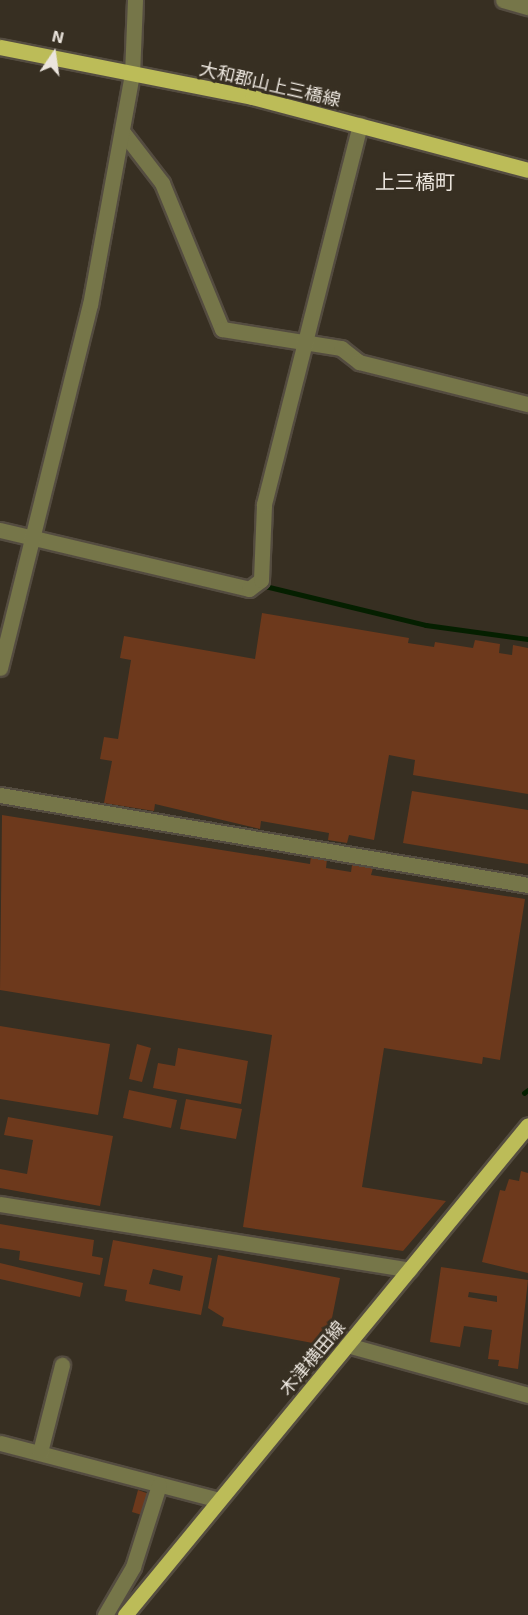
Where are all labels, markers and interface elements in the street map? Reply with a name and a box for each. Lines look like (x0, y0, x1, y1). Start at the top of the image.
north arrow (24, 24, 84, 84)
text: N (50, 25, 66, 47)
street label: 大和郡山上三橋線 (197, 57, 343, 111)
district label: 上三橋町 (375, 169, 455, 193)
street label: 木津横田線 (275, 1317, 349, 1399)

